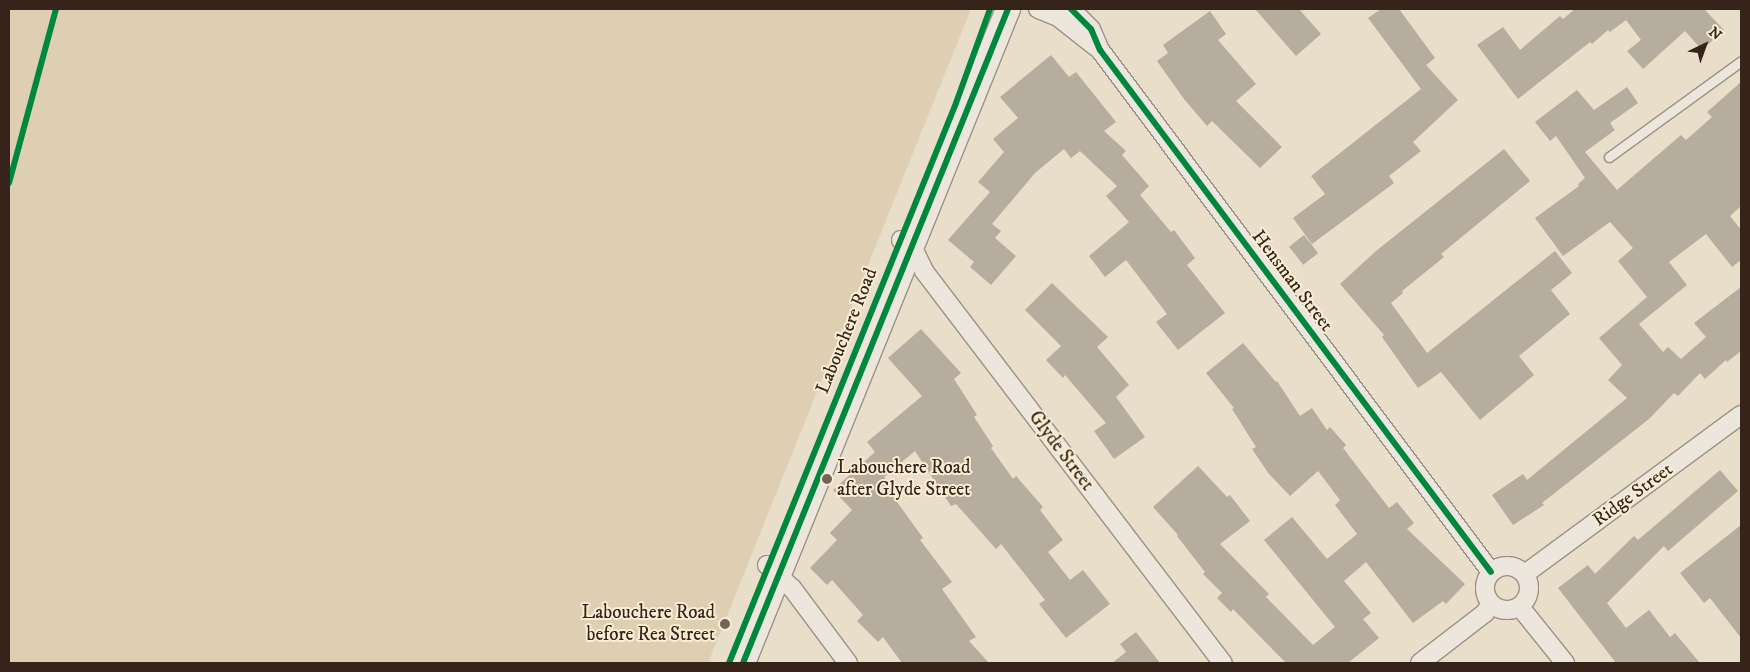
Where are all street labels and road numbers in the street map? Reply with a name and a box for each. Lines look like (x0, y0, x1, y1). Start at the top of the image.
street label: Hensman Street (1246, 226, 1338, 336)
street label: Labouchere Road (811, 265, 883, 397)
street label: Glyde Street (1024, 407, 1098, 495)
street label: Ridge Street (1589, 458, 1677, 532)

